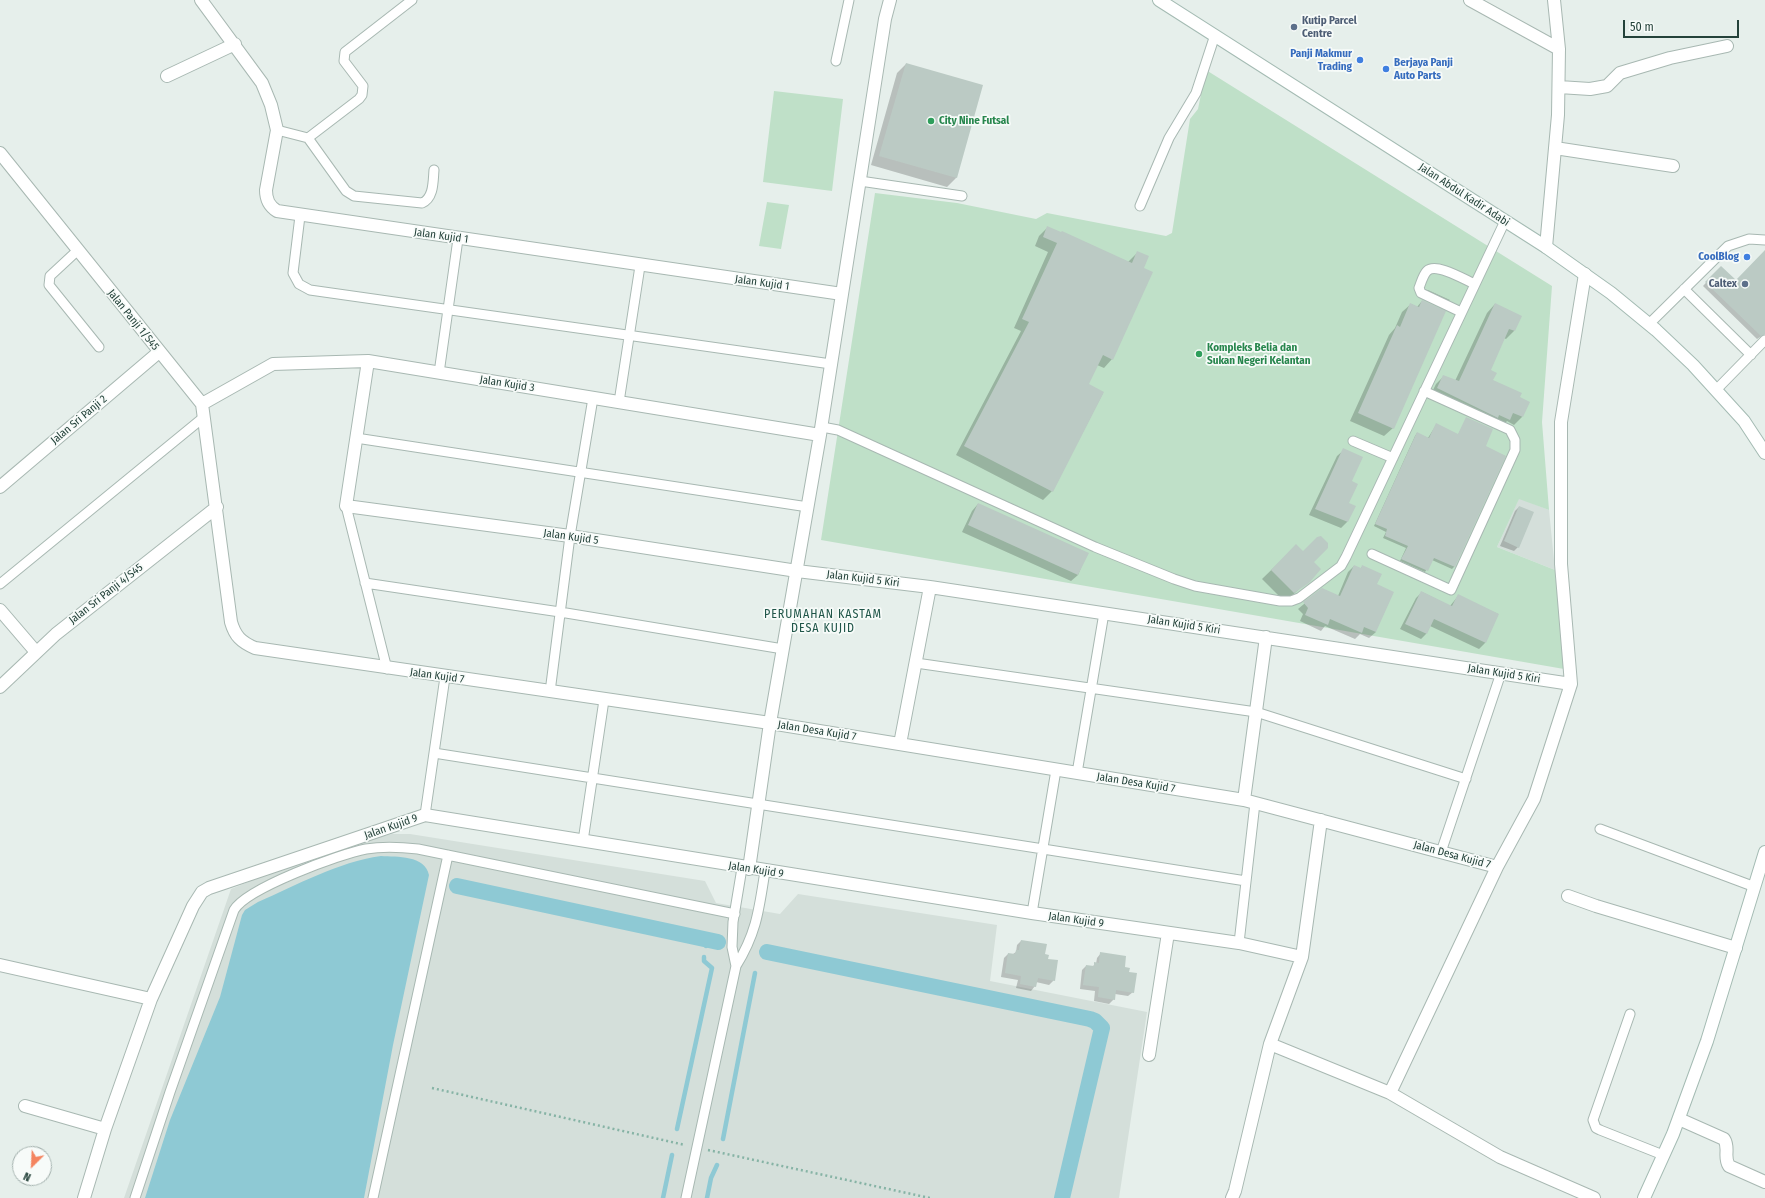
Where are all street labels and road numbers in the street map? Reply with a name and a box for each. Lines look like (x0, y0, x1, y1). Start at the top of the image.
street label: Jalan Abdul Kadir Adabi (1416, 161, 1512, 229)
street label: Jalan Kujid 1 (413, 226, 469, 246)
street label: Jalan Kujid 1 (734, 273, 790, 293)
street label: Jalan Panji 1/S45 (104, 287, 162, 353)
street label: Jalan Kujid 3 (479, 373, 535, 395)
street label: Jalan Sri Panji 2 (48, 393, 110, 447)
street label: Jalan Kujid 5 (543, 527, 599, 547)
street label: Jalan Sri Panji 4/S45 (66, 561, 146, 627)
street label: Jalan Kujid 5 Kiri (826, 568, 900, 590)
street label: Jalan Kujid 5 Kiri (1147, 613, 1221, 637)
street label: Jalan Kujid 5 Kiri (1467, 662, 1541, 686)
street label: Jalan Kujid 7 (409, 666, 465, 686)
street label: Jalan Desa Kujid 7 (777, 718, 857, 744)
street label: Jalan Desa Kujid 7 (1096, 770, 1176, 796)
street label: Jalan Kujid 9 (362, 812, 420, 842)
street label: Jalan Desa Kujid 7 (1412, 838, 1492, 872)
street label: Jalan Kujid 9 (727, 859, 785, 881)
street label: Jalan Kujid 9 (1047, 910, 1105, 930)

